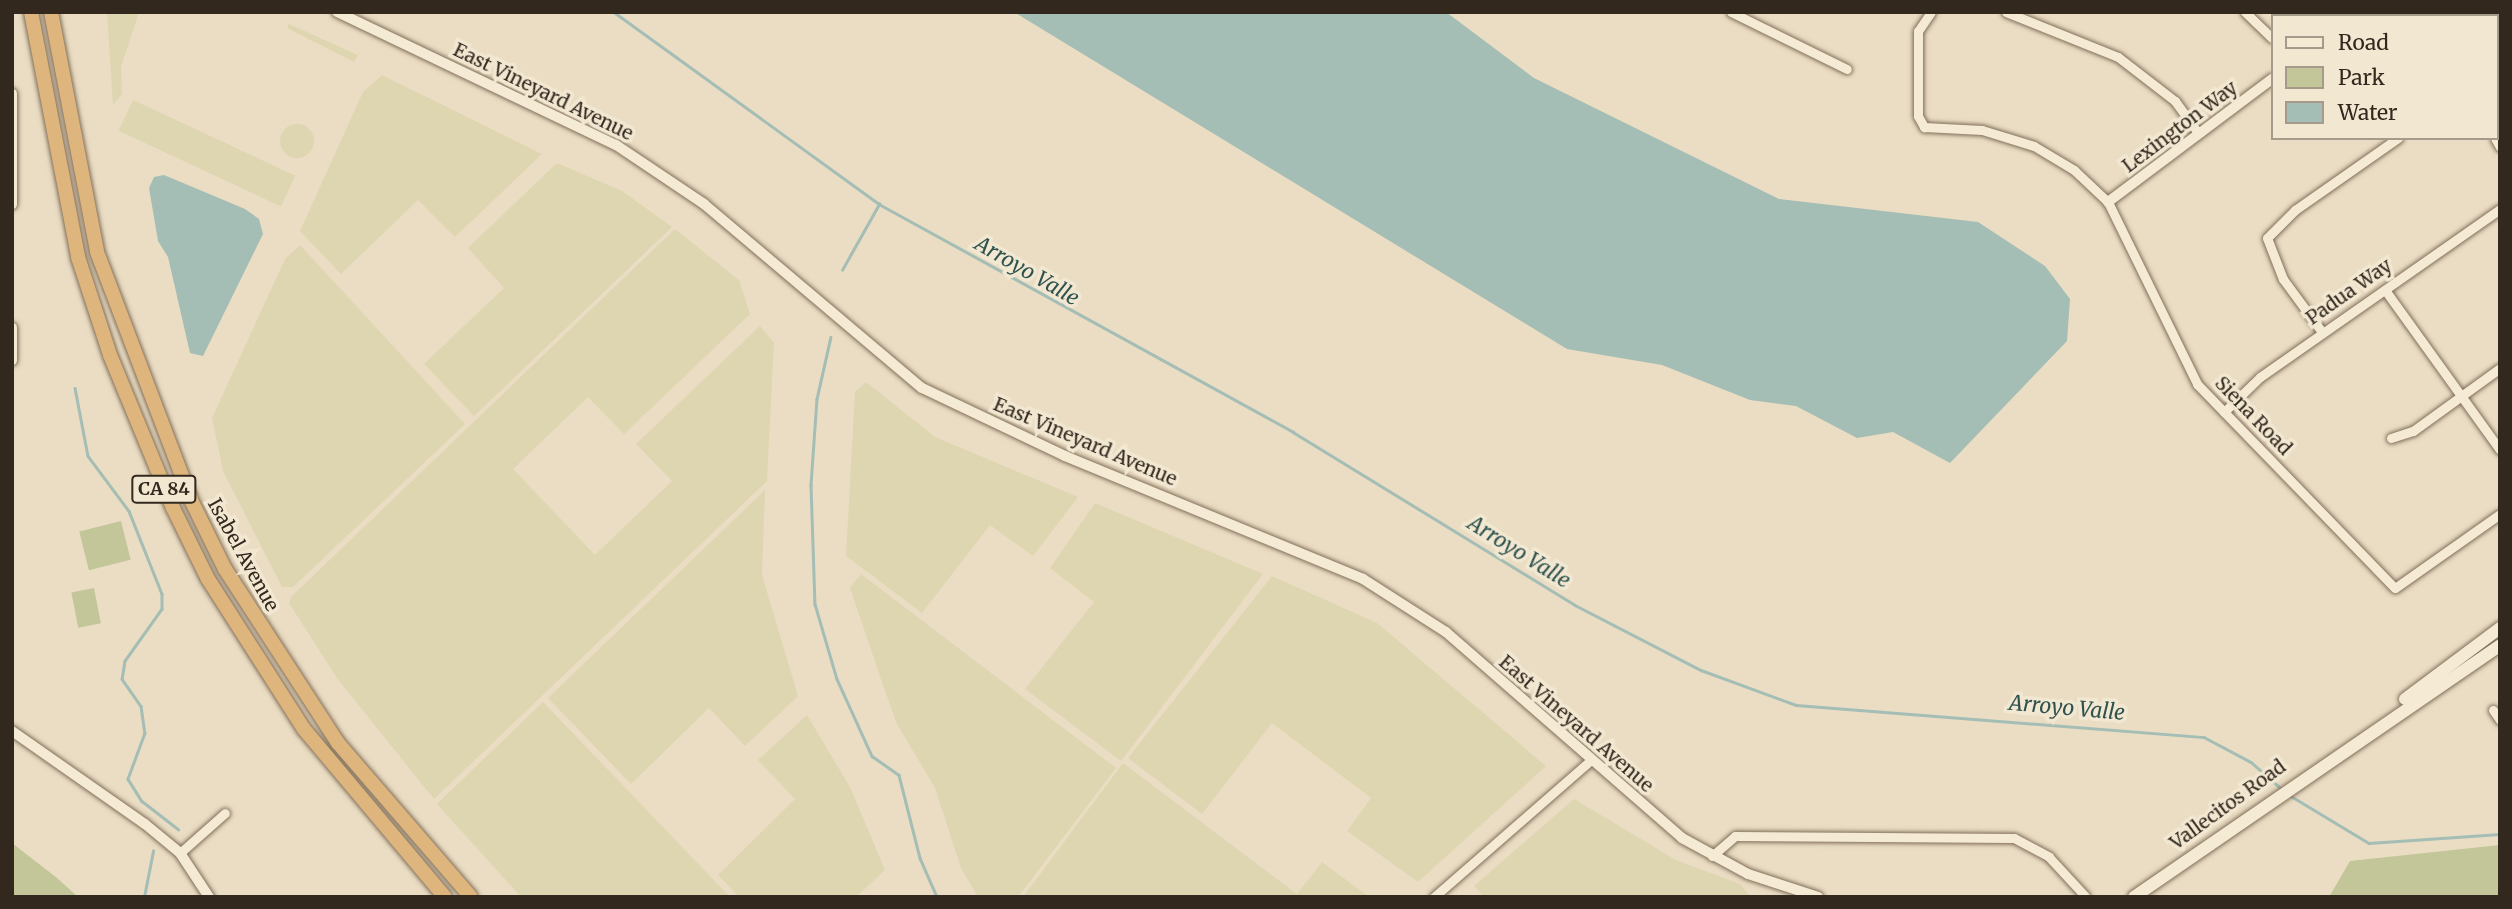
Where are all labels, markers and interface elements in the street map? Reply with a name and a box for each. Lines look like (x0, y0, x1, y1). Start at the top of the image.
legend (2270, 14, 2498, 140)
text: Road (2338, 29, 2389, 56)
street label: East Vineyard Avenue (449, 39, 637, 145)
text: Park (2338, 64, 2385, 91)
street label: Lexington Way (2118, 76, 2242, 178)
text: Water (2338, 99, 2397, 126)
water label: Arroyo Valle (970, 231, 1084, 311)
street label: Padua Way (2302, 254, 2396, 330)
street label: Siena Road (2210, 372, 2296, 460)
street label: East Vineyard Avenue (990, 393, 1180, 491)
road number: CA 84 (131, 475, 197, 504)
street label: Isabel Avenue (203, 495, 283, 615)
water label: Arroyo Valle (1463, 511, 1575, 593)
street label: East Vineyard Avenue (1494, 651, 1658, 797)
water label: Arroyo Valle (2008, 690, 2126, 726)
street label: Vallecitos Road (2166, 755, 2290, 855)

